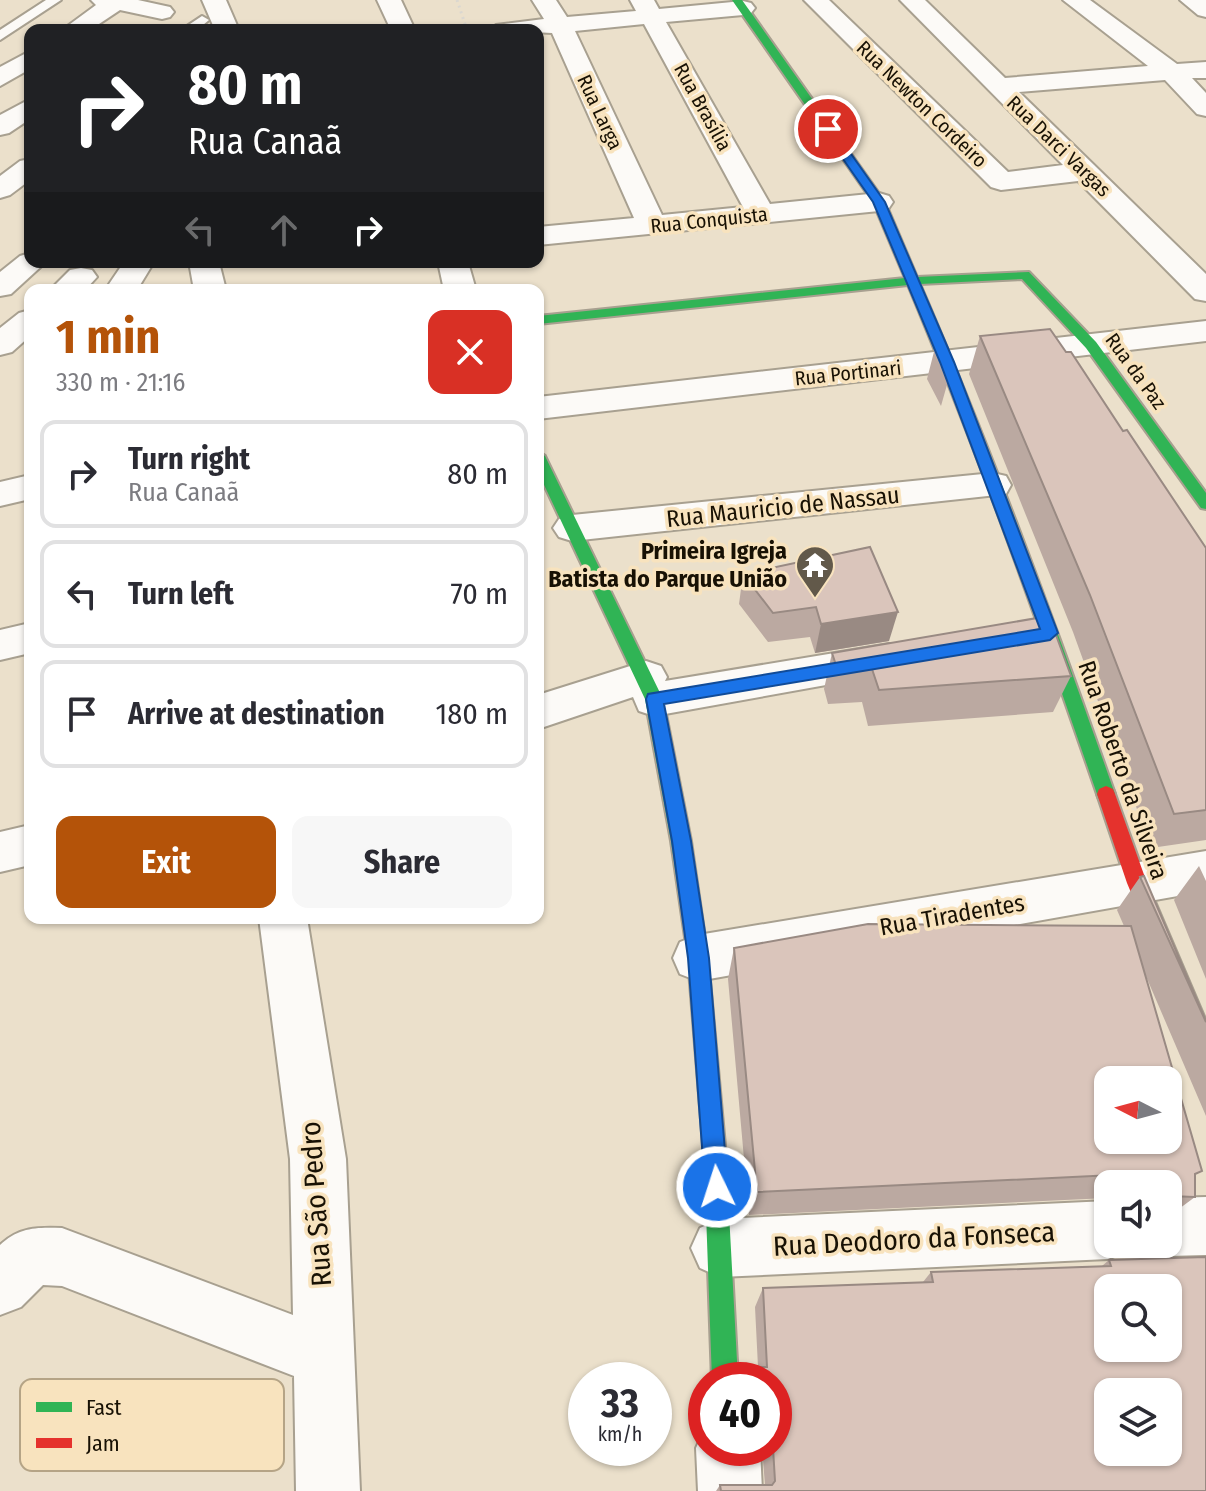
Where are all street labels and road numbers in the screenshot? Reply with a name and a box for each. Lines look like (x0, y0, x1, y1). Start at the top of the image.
street label: Rua Newton Cordeiro (852, 36, 992, 172)
street label: Rua Brasília (669, 59, 737, 155)
street label: Rua Larga (572, 71, 628, 153)
street label: Rua Darci Vargas (1002, 91, 1116, 201)
street label: Rua Conquista (649, 202, 769, 238)
street label: Rua da Paz (1100, 328, 1172, 414)
street label: Rua Portinari (793, 355, 903, 391)
street label: Rua Mauricio de Nassau (665, 481, 901, 533)
street label: Rua Roberto da Silveira (1072, 657, 1174, 883)
street label: Rua Tiradentes (877, 888, 1027, 942)
street label: Rua São Pedro (294, 1120, 338, 1288)
street label: Rua Deodoro da Fonseca (772, 1215, 1056, 1263)

